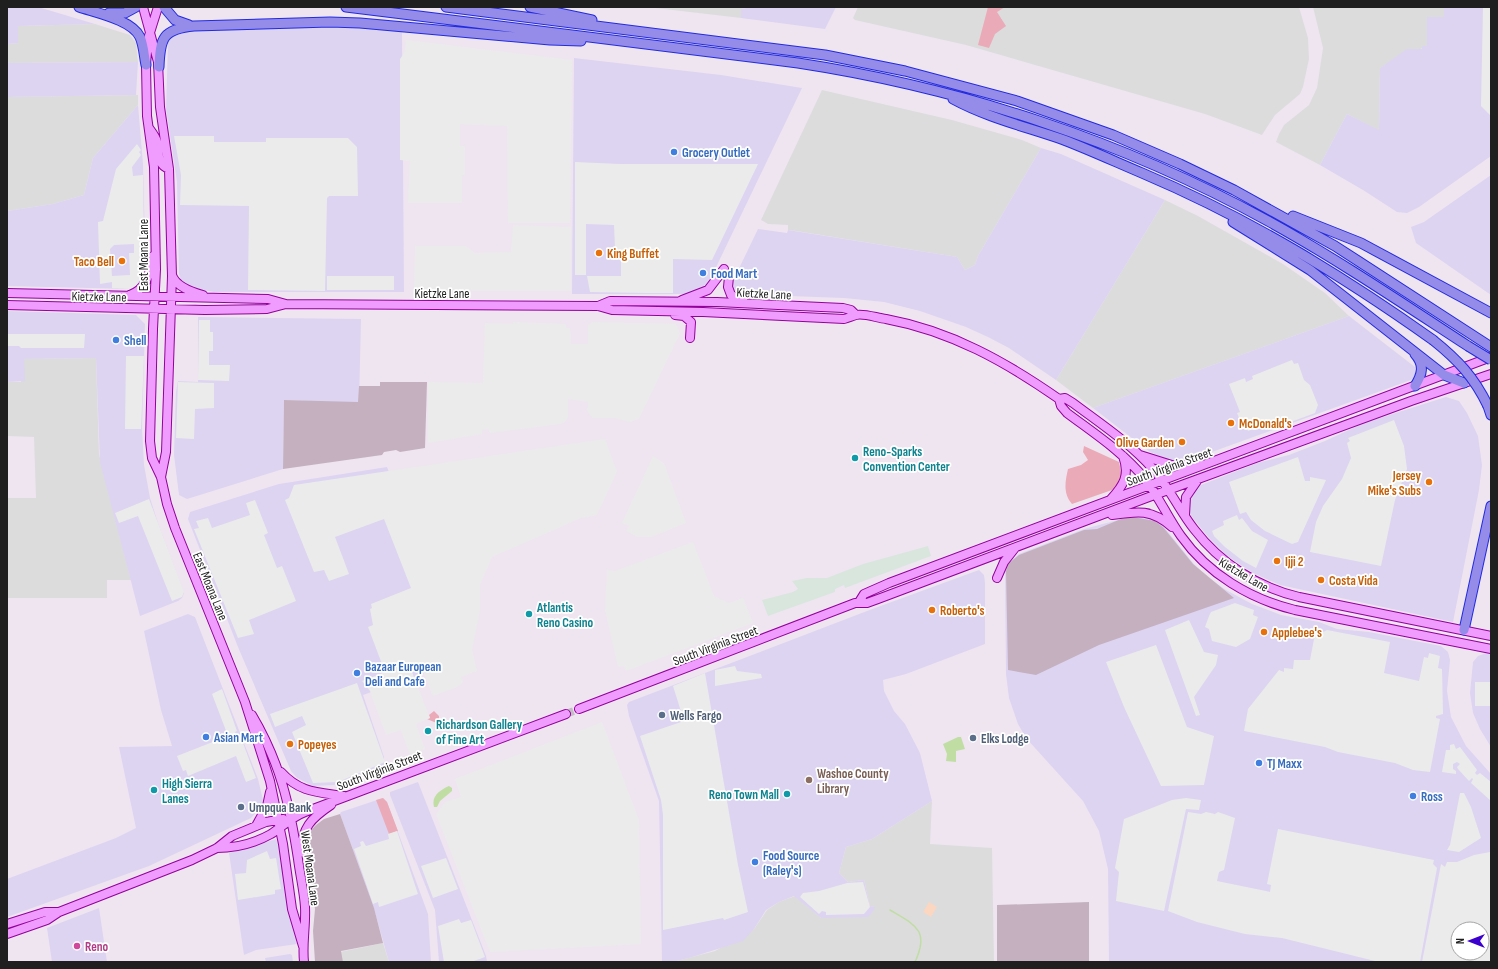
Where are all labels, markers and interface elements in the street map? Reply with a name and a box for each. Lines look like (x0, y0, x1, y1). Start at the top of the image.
place label: Grocery Outlet (682, 145, 751, 161)
marker: Grocery Outlet (669, 147, 679, 157)
street label: East Moana Lane (136, 219, 152, 291)
place label: King Buffet (607, 246, 660, 262)
marker: King Buffet (594, 248, 604, 258)
place label: Taco Bell (74, 254, 114, 270)
marker: Taco Bell (117, 256, 127, 266)
place label: Food Mart (711, 266, 758, 282)
marker: Food Mart (698, 268, 708, 278)
street label: Kietzke Lane (736, 285, 792, 303)
street label: Kietzke Lane (415, 286, 469, 302)
street label: Kietzke Lane (71, 289, 127, 305)
place label: Shell (124, 333, 147, 349)
marker: Shell (111, 335, 121, 345)
place label: McDonald's (1239, 416, 1292, 432)
marker: McDonald's (1226, 418, 1236, 428)
place label: Olive Garden (1116, 435, 1174, 451)
marker: Olive Garden (1177, 437, 1187, 447)
place label: Reno-Sparks Convention Center (863, 444, 950, 475)
street label: South Virginia Street (1124, 444, 1214, 490)
marker: Reno-Sparks Convention Center (850, 453, 860, 463)
place label: Jersey Mike's Subs (1368, 468, 1422, 499)
marker: Jersey Mike's Subs (1424, 477, 1434, 487)
street label: East Moana Lane (189, 550, 231, 623)
street label: Kietzke Lane (1216, 554, 1271, 596)
place label: Ijji 2 (1285, 554, 1304, 570)
marker: Ijji 2 (1272, 556, 1282, 566)
place label: Costa Vida (1329, 573, 1378, 589)
marker: Costa Vida (1316, 575, 1326, 585)
place label: Atlantis Reno Casino (536, 600, 594, 631)
place label: Roberto's (940, 603, 985, 619)
marker: Roberto's (927, 605, 937, 615)
marker: Atlantis Reno Casino (524, 609, 534, 619)
street label: South Virginia Street (671, 622, 760, 669)
place label: Applebee's (1271, 625, 1322, 641)
marker: Applebee's (1259, 627, 1269, 637)
place label: Bazaar European Deli and Cafe (365, 659, 442, 690)
marker: Bazaar European Deli and Cafe (352, 668, 362, 678)
place label: Wells Fargo (670, 708, 722, 724)
marker: Wells Fargo (657, 710, 667, 720)
place label: Richardson Gallery of Fine Art (436, 717, 523, 748)
marker: Richardson Gallery of Fine Art (423, 726, 433, 736)
place label: Asian Mart (213, 730, 264, 746)
place label: Elks Lodge (981, 731, 1029, 747)
marker: Asian Mart (201, 732, 211, 742)
marker: Elks Lodge (968, 733, 978, 743)
place label: Popeyes (298, 737, 336, 753)
marker: Popeyes (285, 739, 295, 749)
street label: South Virginia Street (335, 747, 424, 794)
place label: TJ Maxx (1267, 756, 1303, 772)
marker: TJ Maxx (1254, 758, 1264, 768)
place label: Washoe County Library (817, 766, 889, 797)
marker: Washoe County Library (804, 775, 814, 785)
place label: High Sierra Lanes (162, 776, 212, 807)
marker: High Sierra Lanes (149, 785, 159, 795)
place label: Reno Town Mall (709, 787, 779, 803)
marker: Reno Town Mall (782, 789, 792, 799)
place label: Ross (1421, 789, 1443, 805)
marker: Ross (1408, 791, 1418, 801)
place label: Umpqua Bank (249, 800, 312, 816)
marker: Umpqua Bank (236, 802, 246, 812)
street label: West Moana Lane (297, 830, 323, 907)
place label: Food Source (Raley's) (763, 848, 820, 879)
marker: Food Source (Raley's) (750, 857, 760, 867)
north arrow (1450, 921, 1490, 961)
text: N (1454, 938, 1467, 944)
place label: Reno (85, 939, 109, 955)
marker: Reno (72, 941, 82, 951)

